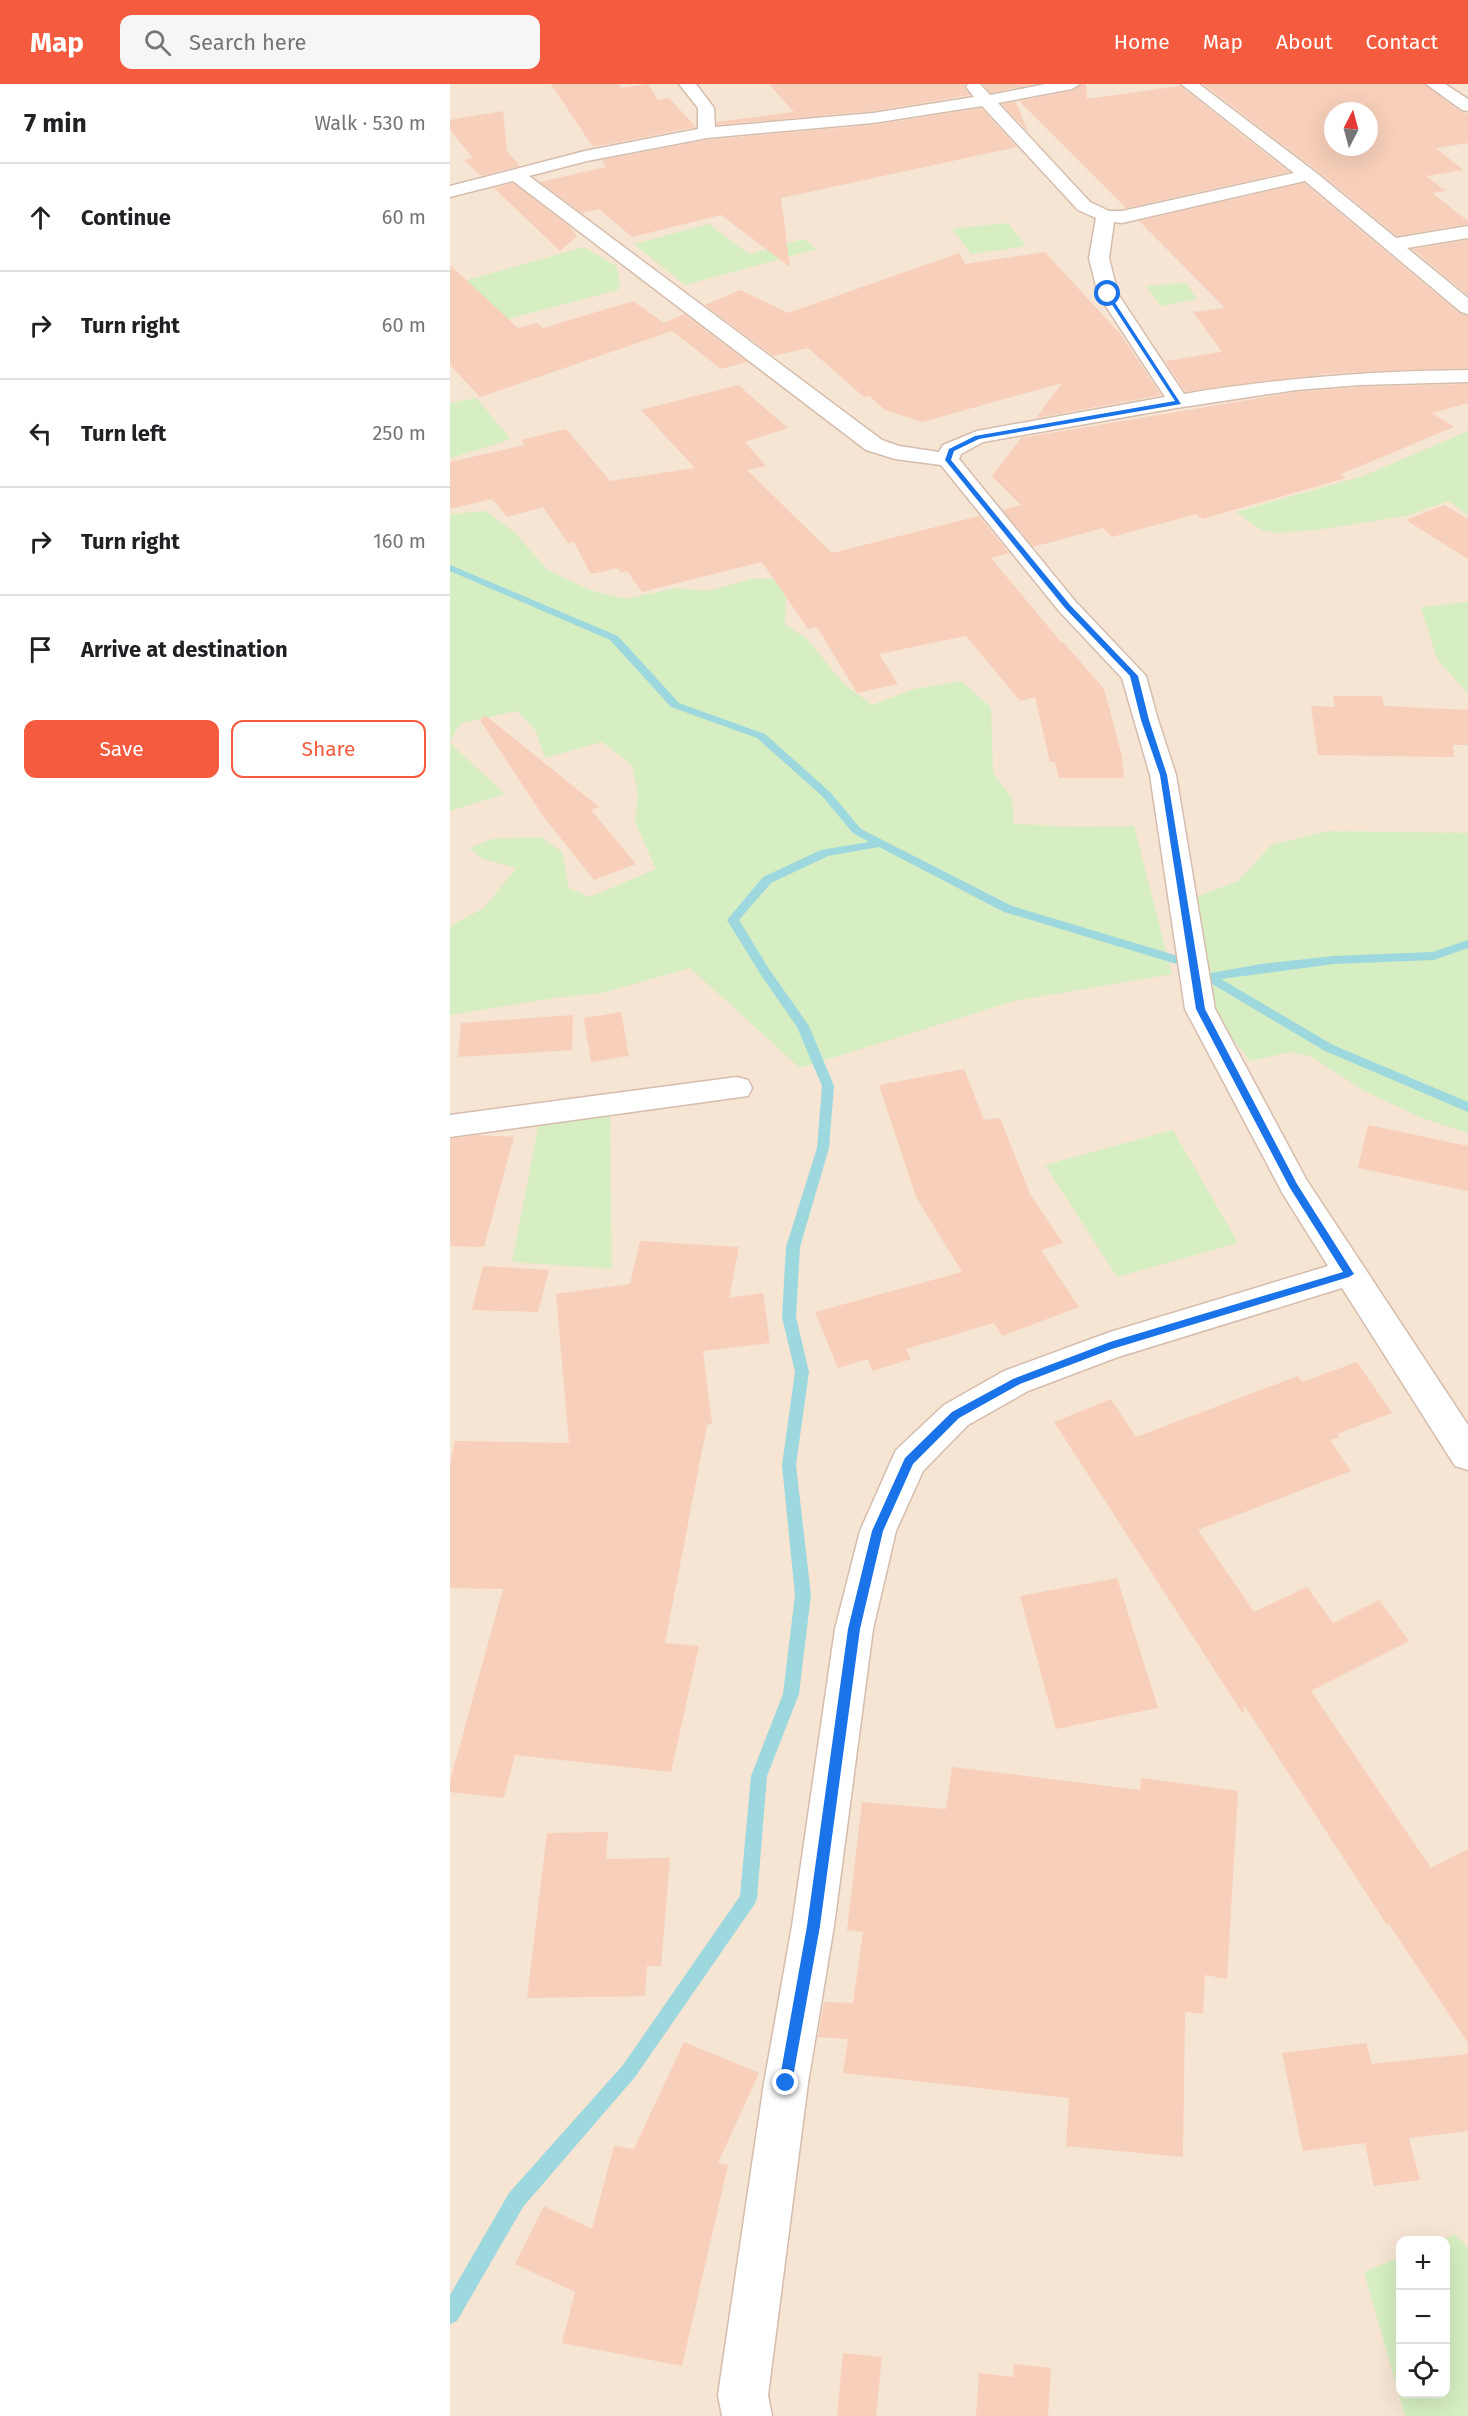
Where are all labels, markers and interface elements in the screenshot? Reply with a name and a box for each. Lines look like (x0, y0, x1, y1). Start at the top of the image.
search box (120, 15, 540, 69)
text: Map (30, 26, 84, 59)
icon: search (141, 26, 174, 59)
text: Search here (189, 29, 307, 56)
text: Home (1114, 29, 1170, 55)
text: Map (1203, 29, 1243, 55)
text: About (1276, 29, 1333, 55)
text: Contact (1366, 29, 1438, 55)
north arrow (1324, 102, 1378, 156)
text: 7 min (24, 108, 87, 139)
text: Walk · 530 m (314, 111, 426, 135)
icon: ahead (24, 201, 57, 234)
text: Continue (81, 204, 171, 231)
text: 60 m (382, 205, 426, 229)
route start (1094, 280, 1120, 306)
icon: right (24, 309, 57, 342)
text: Turn right (81, 312, 180, 339)
text: 60 m (382, 313, 426, 337)
icon: left (24, 417, 57, 450)
text: Turn left (81, 420, 166, 447)
text: 250 m (372, 421, 426, 445)
icon: right (24, 525, 57, 558)
text: Turn right (81, 528, 180, 555)
text: 160 m (373, 529, 426, 553)
icon: arrive (24, 633, 57, 666)
text: Arrive at destination (81, 636, 288, 663)
button: Save (24, 720, 219, 778)
button: Share (231, 720, 426, 778)
route end (772, 2069, 798, 2095)
map controls (1396, 2236, 1450, 2398)
button: + (1396, 2236, 1450, 2290)
button: − (1396, 2290, 1450, 2344)
button: locate (1396, 2344, 1450, 2398)

